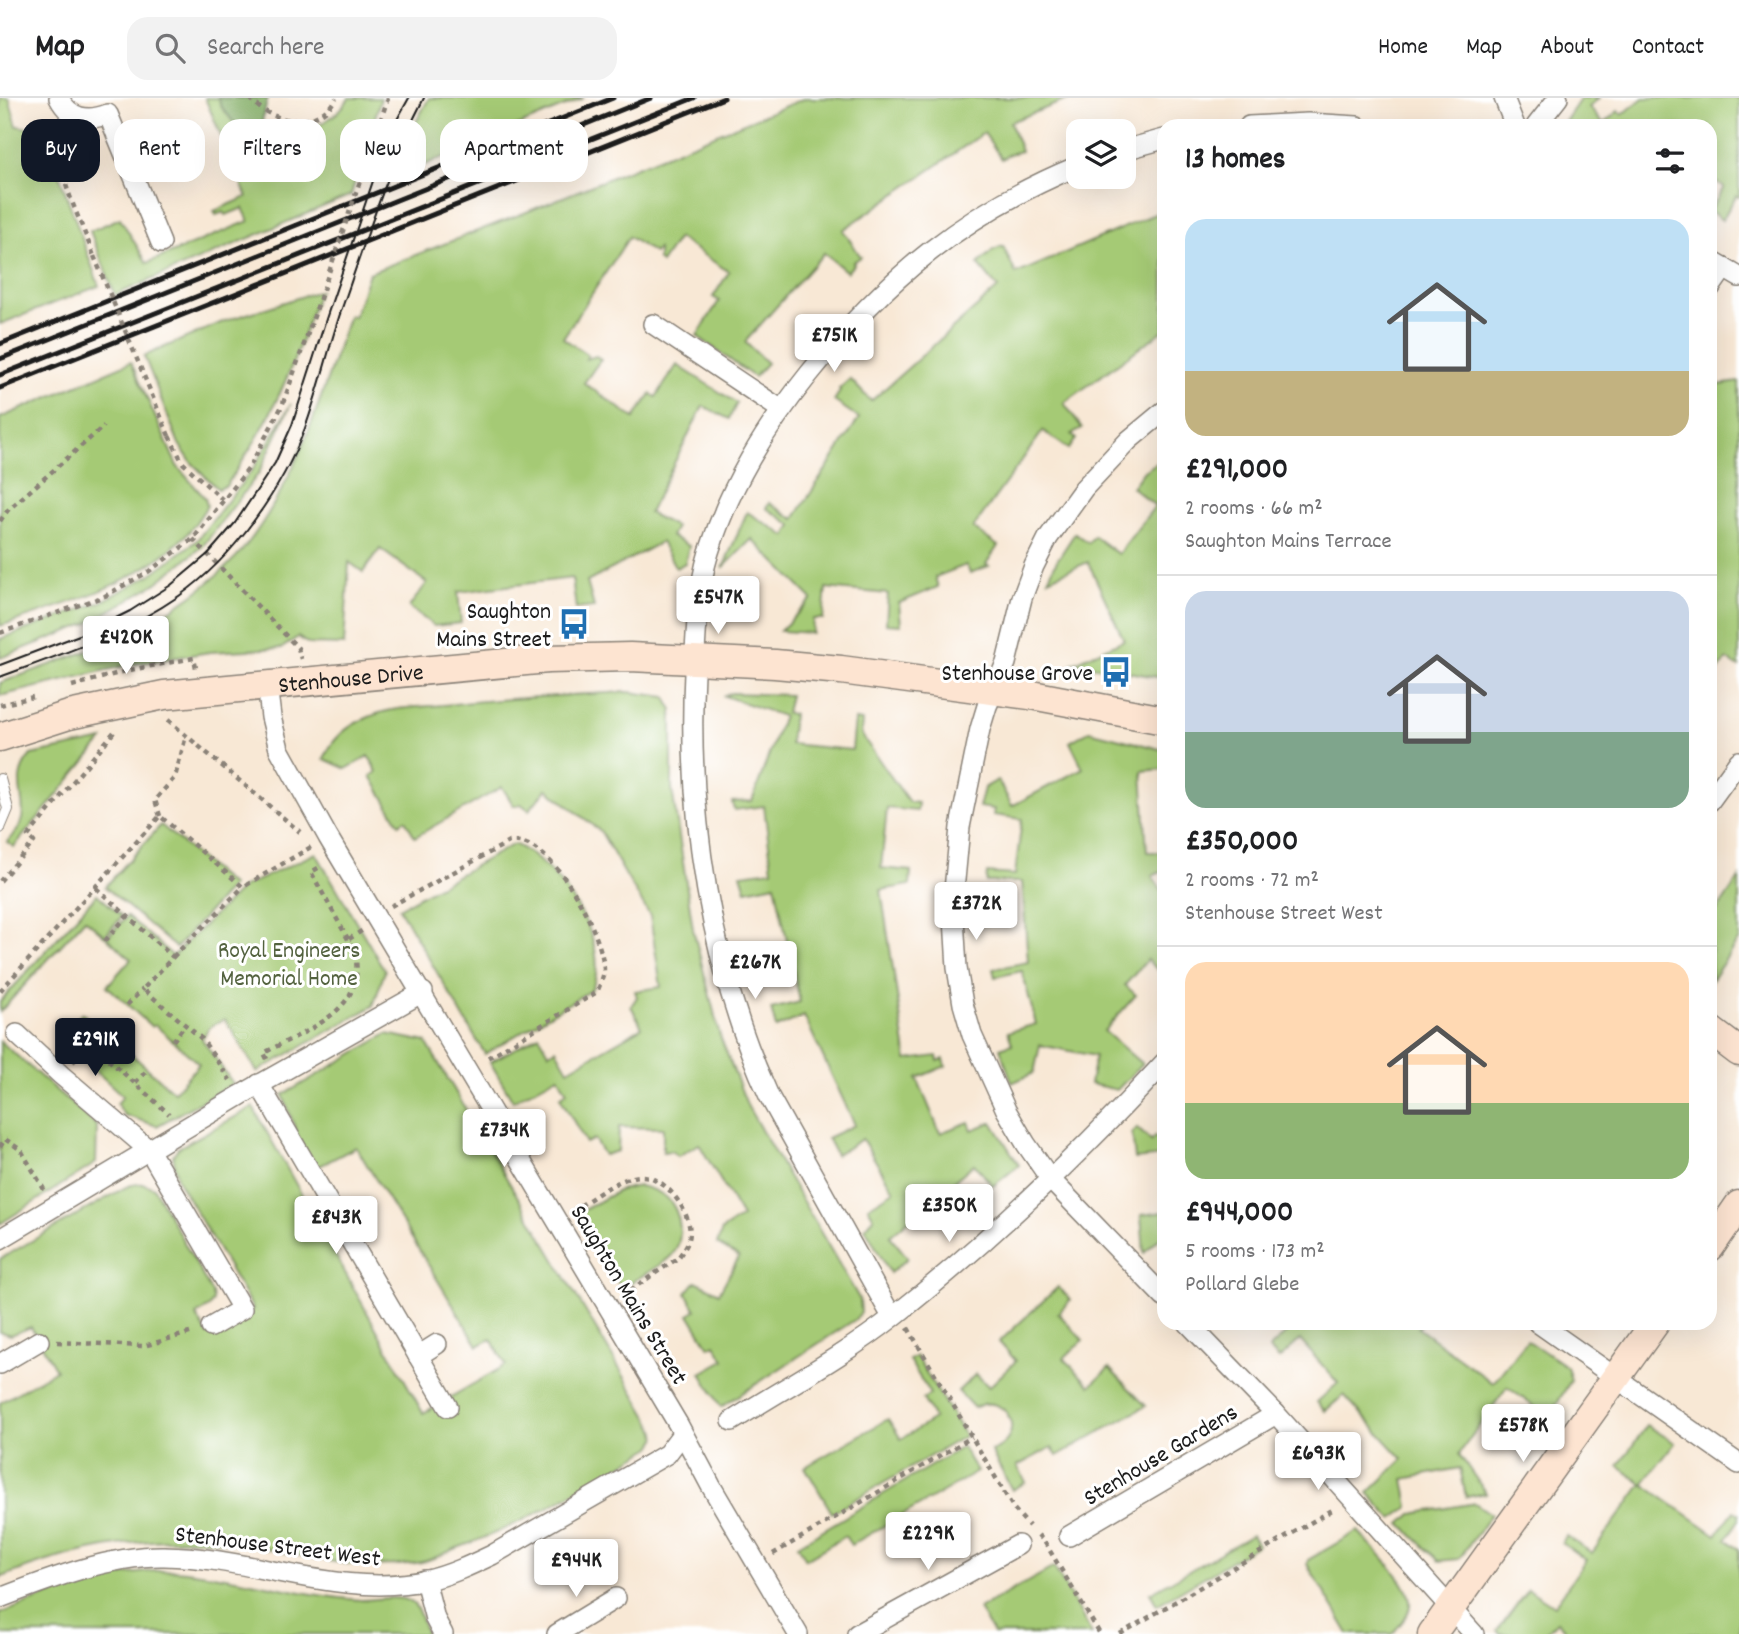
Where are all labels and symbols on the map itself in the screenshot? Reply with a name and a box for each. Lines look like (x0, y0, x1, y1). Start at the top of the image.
pin: £751K (785, 314, 883, 374)
pin: £547K (669, 576, 767, 636)
place label: Saughton Mains Street (436, 596, 551, 658)
bus stop icon: Saughton Mains Street (557, 607, 591, 641)
pin: £420K (77, 616, 175, 676)
bus stop icon: Stenhouse Grove (1099, 655, 1133, 689)
street label: Stenhouse Drive (277, 657, 425, 704)
place label: Stenhouse Grove (941, 658, 1093, 692)
pin: £372K (927, 882, 1025, 942)
park label: Royal Engineers Memorial Home (218, 935, 360, 997)
pin: £267K (706, 942, 804, 1001)
pin: £291K (46, 1018, 144, 1078)
pin: £734K (455, 1110, 553, 1169)
pin: £350K (900, 1184, 998, 1244)
pin: £843K (287, 1196, 385, 1256)
street label: Saughton Mains Street (560, 1199, 695, 1392)
street label: Stenhouse Gardens (1078, 1397, 1245, 1516)
pin: £578K (1474, 1404, 1572, 1464)
pin: £693K (1269, 1432, 1367, 1492)
pin: £229K (879, 1512, 977, 1572)
street label: Stenhouse Street West (173, 1519, 382, 1577)
pin: £944K (527, 1540, 625, 1599)

